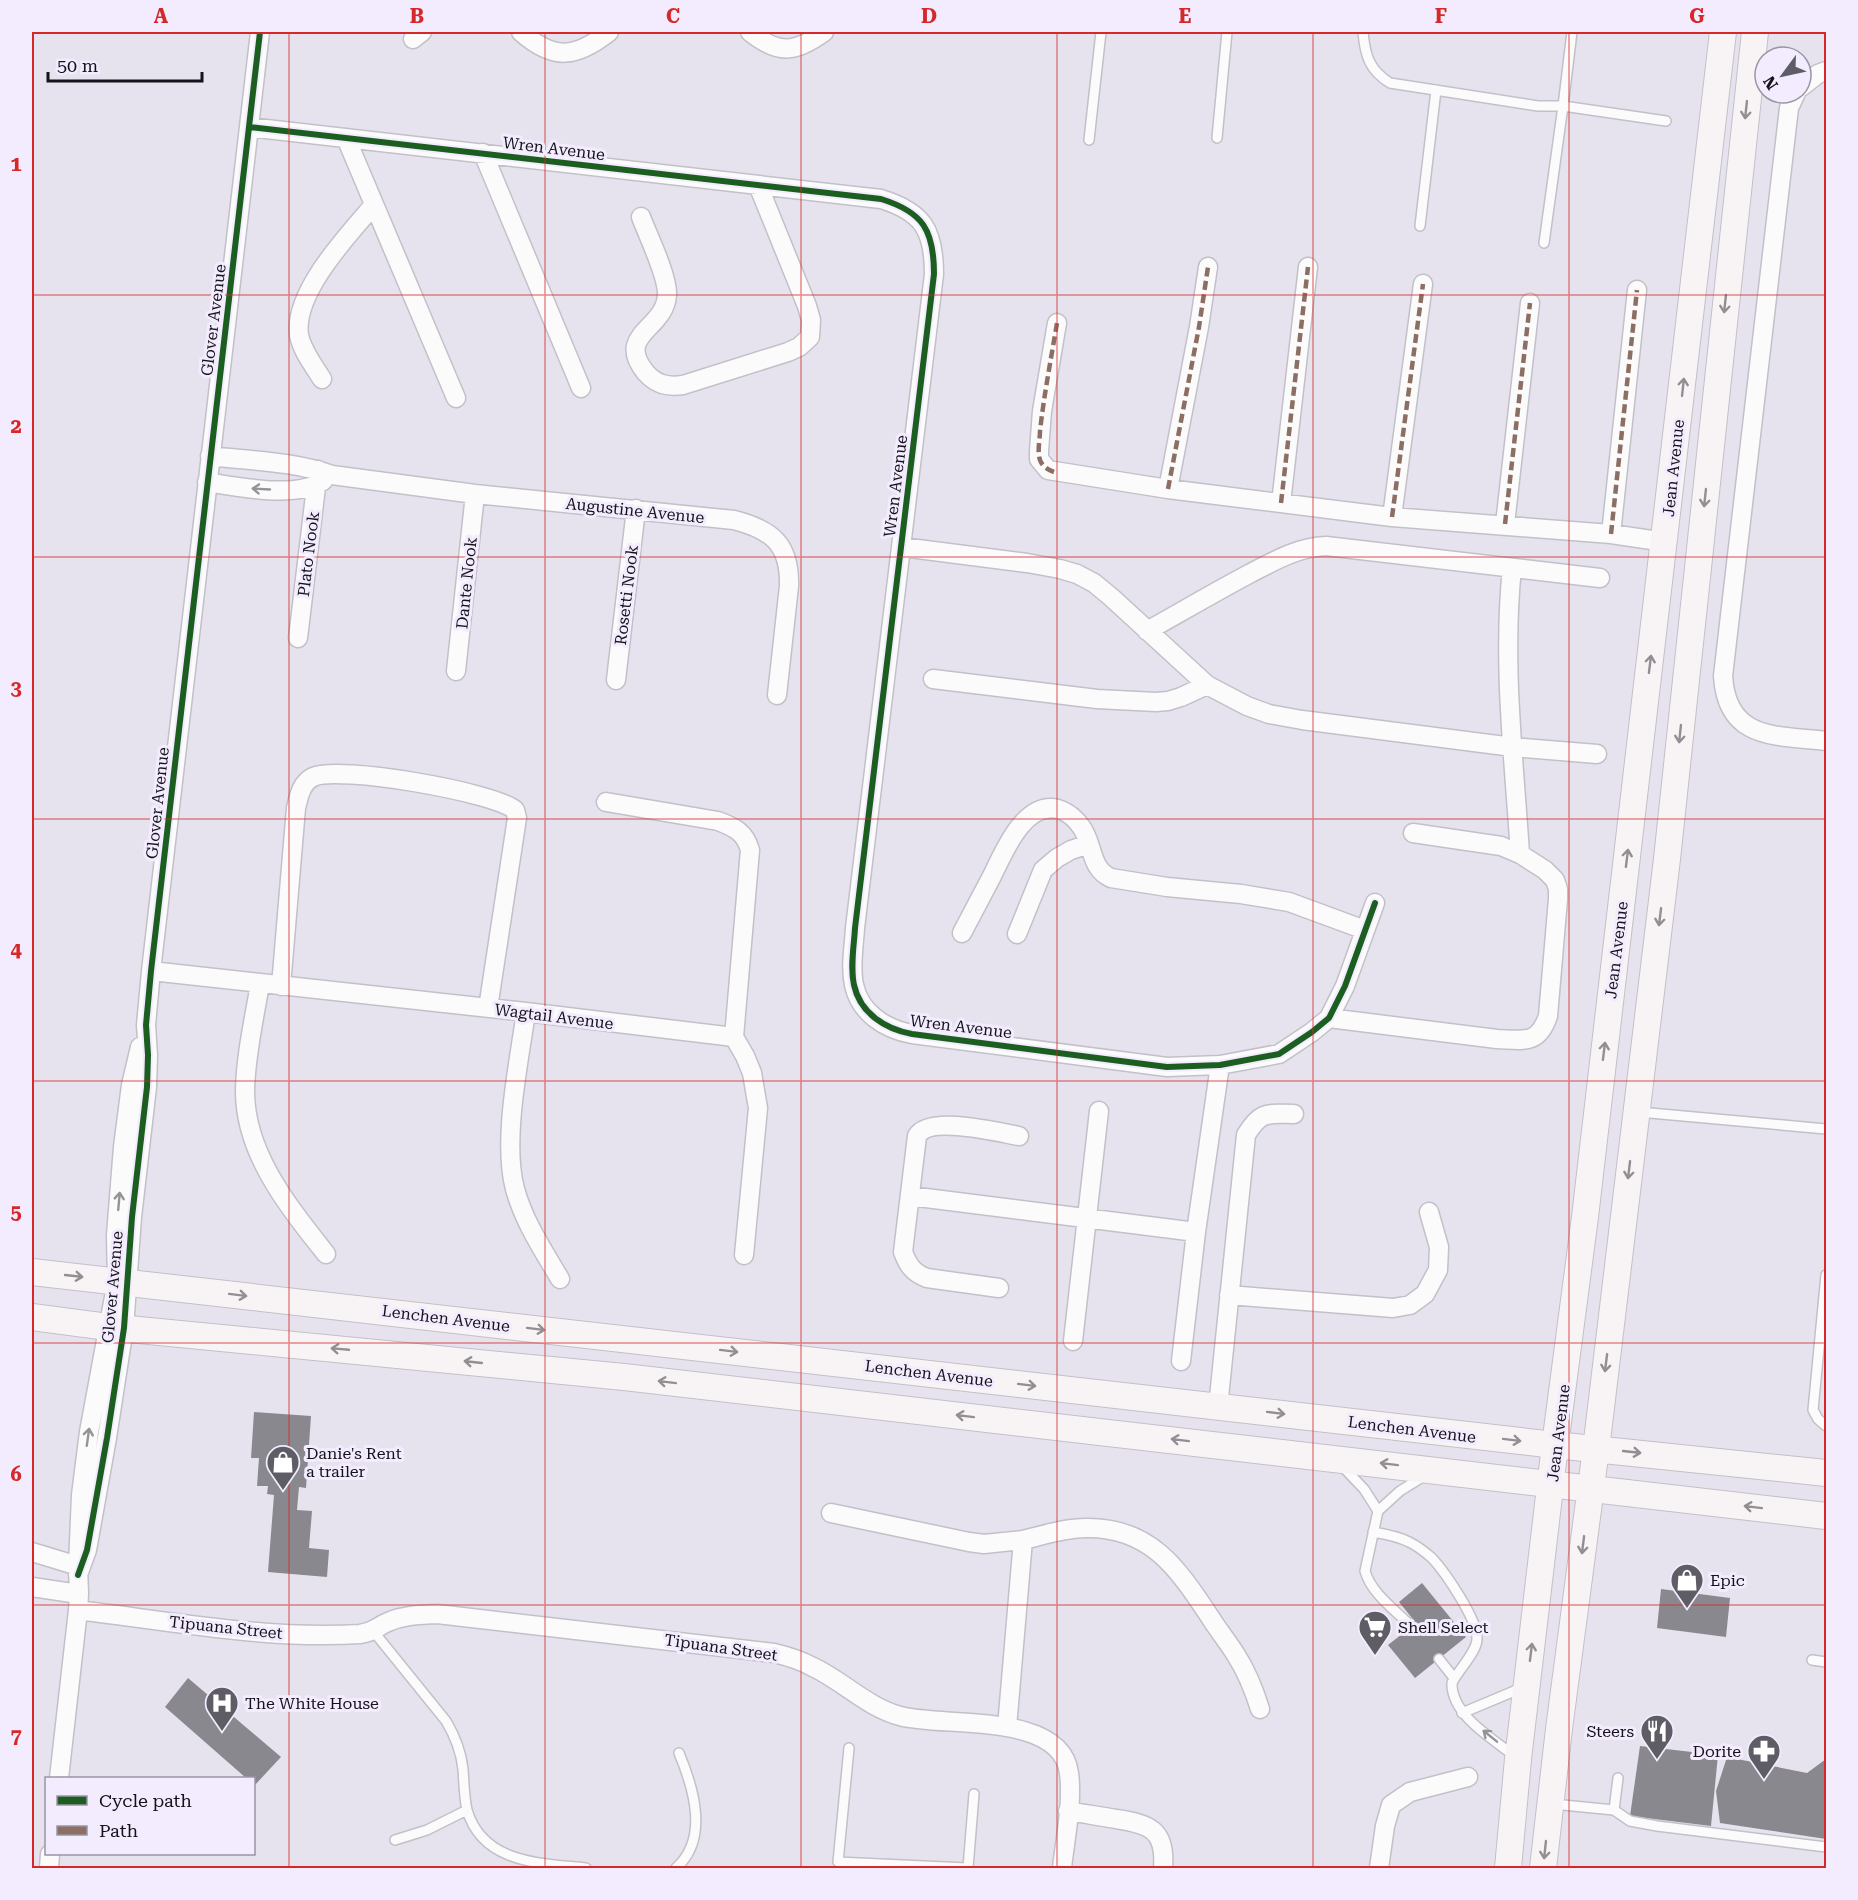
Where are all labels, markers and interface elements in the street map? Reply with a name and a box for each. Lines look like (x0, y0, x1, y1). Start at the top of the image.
text: A (154, 4, 169, 28)
text: B (410, 4, 424, 28)
text: C (666, 4, 680, 28)
text: D (921, 4, 937, 28)
text: E (1179, 4, 1192, 28)
text: F (1435, 4, 1447, 28)
text: G (1689, 4, 1705, 28)
scale bar (48, 45, 202, 83)
north arrow (1753, 45, 1813, 105)
text: 50 m (57, 55, 98, 76)
text: N (1760, 73, 1782, 93)
one-way arrow (1740, 100, 1751, 120)
street label: Wren Avenue (502, 133, 606, 164)
text: 1 (10, 152, 22, 176)
street label: Glover Avenue (197, 263, 230, 377)
one-way arrow (1719, 294, 1730, 314)
one-way arrow (1677, 378, 1688, 397)
text: 2 (10, 414, 22, 438)
street label: Jean Avenue (1659, 418, 1688, 518)
street label: Wren Avenue (880, 434, 911, 538)
one-way arrow (252, 483, 272, 494)
one-way arrow (1699, 488, 1710, 508)
street label: Augustine Avenue (565, 494, 705, 527)
street label: Plato Nook (294, 510, 323, 598)
street label: Dante Nook (452, 536, 481, 630)
street label: Rosetti Nook (611, 544, 642, 646)
one-way arrow (1645, 655, 1656, 675)
text: 3 (10, 676, 22, 700)
one-way arrow (1674, 724, 1685, 743)
street label: Glover Avenue (142, 746, 173, 860)
one-way arrow (1622, 848, 1633, 868)
street label: Jean Avenue (1601, 900, 1632, 1000)
one-way arrow (1654, 907, 1665, 927)
text: 4 (10, 938, 22, 962)
street label: Wagtail Avenue (493, 1000, 615, 1033)
street label: Wren Avenue (909, 1011, 1013, 1042)
one-way arrow (1599, 1042, 1610, 1062)
one-way arrow (1624, 1159, 1635, 1179)
one-way arrow (113, 1192, 124, 1212)
text: 5 (10, 1200, 22, 1224)
street label: Glover Avenue (98, 1230, 127, 1344)
one-way arrow (64, 1271, 84, 1282)
one-way arrow (227, 1289, 247, 1300)
street label: Lenchen Avenue (381, 1301, 511, 1336)
one-way arrow (525, 1323, 545, 1334)
one-way arrow (330, 1343, 350, 1354)
one-way arrow (719, 1345, 739, 1356)
one-way arrow (1601, 1353, 1612, 1373)
one-way arrow (464, 1356, 484, 1367)
street label: Lenchen Avenue (864, 1356, 994, 1391)
one-way arrow (658, 1376, 678, 1387)
one-way arrow (1017, 1379, 1037, 1390)
street label: Jean Avenue (1543, 1383, 1574, 1483)
one-way arrow (1266, 1408, 1286, 1419)
one-way arrow (956, 1410, 976, 1421)
street label: Lenchen Avenue (1347, 1412, 1477, 1447)
one-way arrow (83, 1427, 94, 1447)
one-way arrow (1171, 1434, 1191, 1445)
one-way arrow (1501, 1435, 1521, 1446)
shop icon: Danie's Rent a trailer (265, 1444, 301, 1491)
place label: Danie's Rent a trailer (306, 1444, 402, 1481)
one-way arrow (1621, 1447, 1641, 1458)
one-way arrow (1380, 1459, 1399, 1470)
text: 6 (10, 1462, 22, 1486)
one-way arrow (1744, 1501, 1764, 1512)
one-way arrow (1577, 1535, 1588, 1555)
shop icon: Epic (1669, 1562, 1705, 1609)
place label: Epic (1710, 1571, 1745, 1590)
supermarket icon: Shell Select (1357, 1609, 1393, 1656)
street label: Tipuana Street (168, 1612, 284, 1643)
place label: Shell Select (1398, 1618, 1488, 1637)
street label: Tipuana Street (663, 1630, 779, 1665)
one-way arrow (1526, 1642, 1537, 1662)
hospital icon: The White House (204, 1685, 240, 1732)
place label: The White House (245, 1694, 379, 1713)
restaurant icon: Steers (1639, 1713, 1675, 1760)
place label: Steers (1586, 1722, 1634, 1741)
text: 7 (10, 1724, 22, 1748)
one-way arrow (1482, 1730, 1498, 1743)
pharmacy icon: Dorite (1746, 1733, 1782, 1780)
place label: Dorite (1692, 1742, 1741, 1761)
legend (45, 1777, 255, 1855)
text: Cycle path (99, 1790, 192, 1811)
text: Path (99, 1820, 138, 1841)
one-way arrow (1540, 1840, 1551, 1860)

